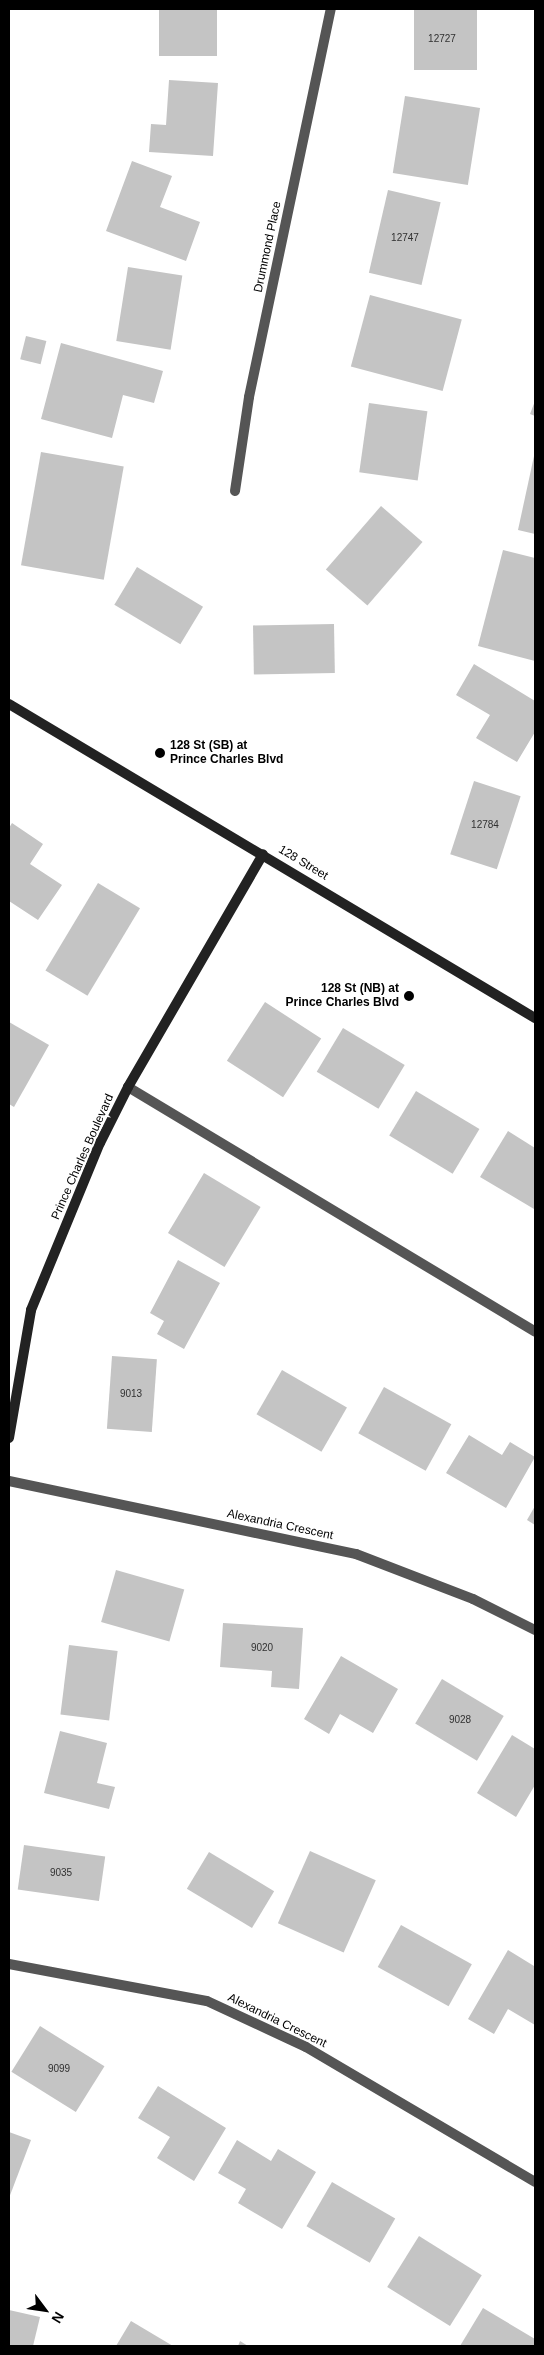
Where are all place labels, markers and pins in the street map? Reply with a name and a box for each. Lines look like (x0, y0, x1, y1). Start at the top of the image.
place label: 128 St (SB) at Prince Charles Blvd (170, 739, 283, 767)
marker: 128 St (SB) at Prince Charles Blvd (154, 747, 166, 759)
place label: 128 St (NB) at Prince Charles Blvd (286, 982, 399, 1010)
marker: 128 St (NB) at Prince Charles Blvd (403, 990, 415, 1002)

